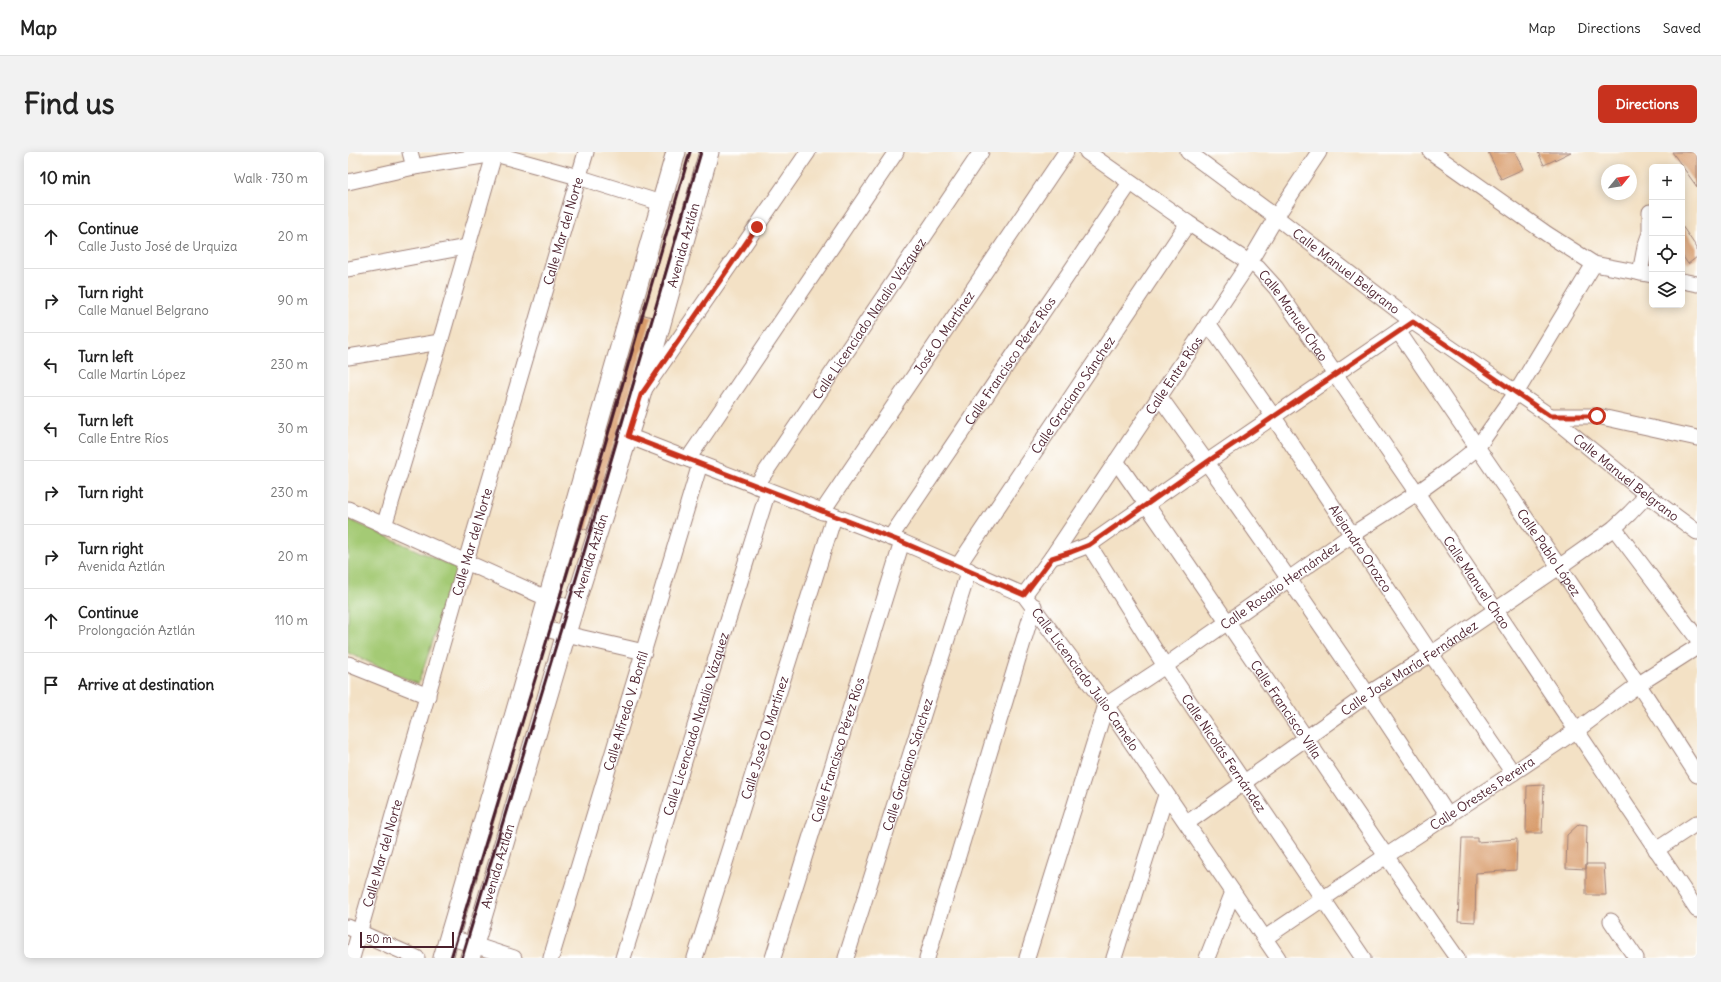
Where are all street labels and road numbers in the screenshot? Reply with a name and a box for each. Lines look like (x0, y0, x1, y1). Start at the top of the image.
street label: Calle Mar del Norte (539, 175, 587, 287)
street label: Avenida Aztlán (663, 200, 703, 289)
street label: Calle Manuel Belgrano (1289, 224, 1403, 317)
street label: Calle Licenciado Natalio Vázquez (808, 234, 929, 403)
street label: Calle Manuel Chao (1255, 266, 1332, 364)
street label: José O. Martínez (910, 288, 978, 377)
street label: Calle Francisco Pérez Ríos (960, 293, 1059, 428)
street label: Calle Graciano Sánchez (1027, 333, 1118, 457)
street label: Calle Entre Ríos (1141, 333, 1206, 418)
street label: Calle Manuel Belgrano (1570, 430, 1683, 525)
street label: Calle Mar del Norte (448, 486, 495, 598)
street label: Alejandro Orozco (1325, 501, 1396, 595)
street label: Calle Pablo López (1513, 505, 1585, 599)
street label: Avenida Aztlán (569, 511, 612, 600)
street label: Calle Manuel Chao (1440, 533, 1514, 632)
street label: Calle Rosalio Hernández (1217, 538, 1343, 633)
street label: Calle Licenciado Julio Camelo (1028, 604, 1143, 754)
street label: Calle José María Fernández (1337, 616, 1481, 719)
street label: Calle Licenciado Natalio Vázquez (659, 630, 732, 818)
street label: Calle Alfredo V. Bonfil (599, 649, 652, 773)
street label: Calle Francisco Villa (1247, 657, 1326, 762)
street label: Calle José O. Martínez (737, 674, 792, 802)
street label: Calle Francisco Pérez Ríos (807, 675, 868, 825)
street label: Calle Nicolás Fernández (1178, 691, 1270, 815)
street label: Calle Graciano Sánchez (878, 696, 936, 833)
street label: Calle Orestes Pereira (1426, 753, 1538, 834)
street label: Calle Mar del Norte (359, 797, 406, 909)
street label: Avenida Aztlán (477, 821, 518, 910)

